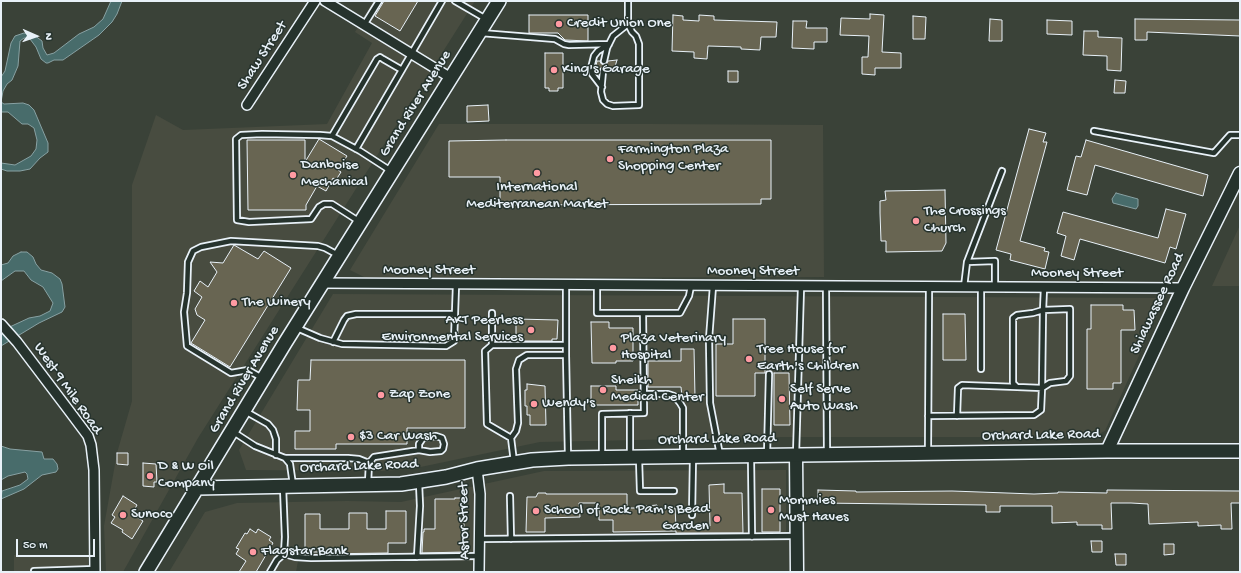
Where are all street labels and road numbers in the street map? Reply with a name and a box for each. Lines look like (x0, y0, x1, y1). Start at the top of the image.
street label: Shaw Street (234, 18, 292, 94)
street label: Grand River Avenue (376, 47, 456, 161)
street label: Shiawassee Road (1127, 251, 1189, 357)
street label: Mooney Street (383, 262, 475, 280)
street label: Mooney Street (707, 263, 799, 281)
street label: Mooney Street (1031, 265, 1123, 283)
street label: Grand River Avenue (206, 323, 284, 437)
street label: West 9 Mile Road (29, 340, 105, 438)
street label: Orchard Lake Road (982, 426, 1100, 446)
street label: Orchard Lake Road (658, 430, 776, 450)
street label: Orchard Lake Road (300, 456, 418, 478)
street label: Astor Street (455, 482, 475, 560)

